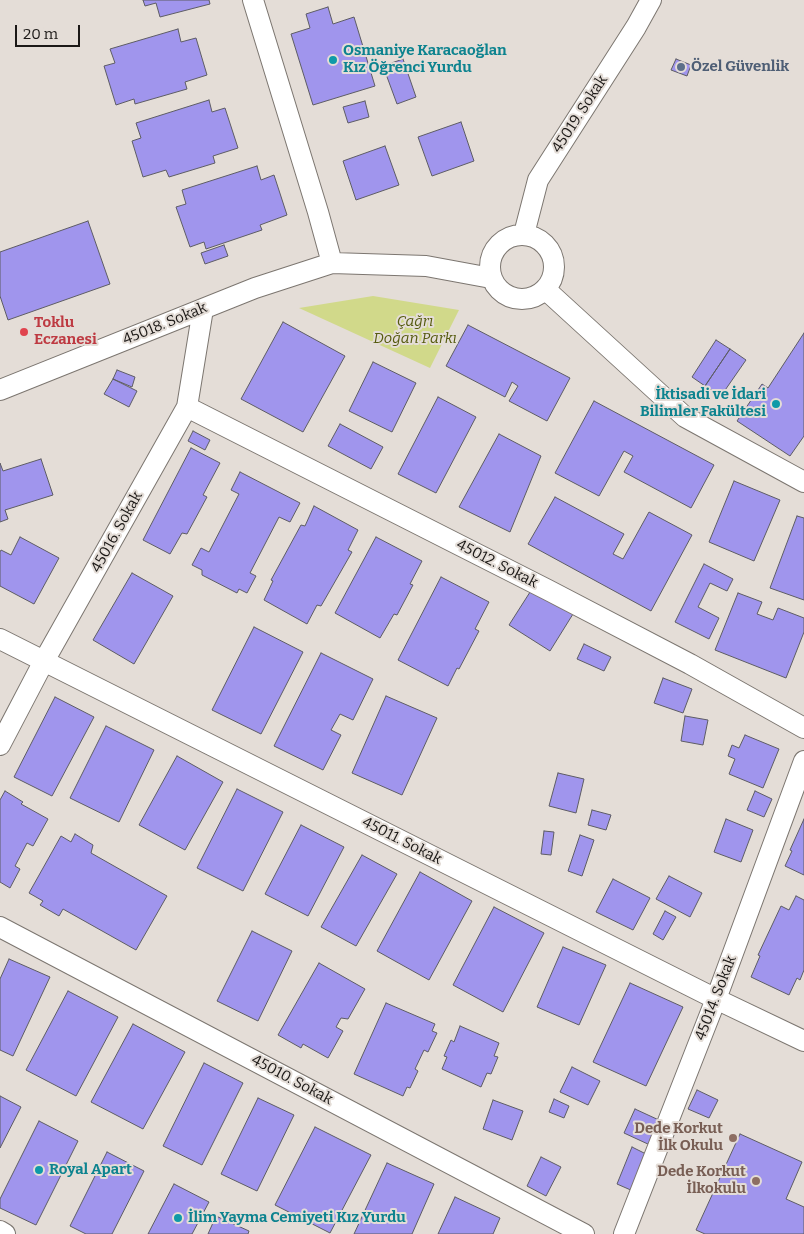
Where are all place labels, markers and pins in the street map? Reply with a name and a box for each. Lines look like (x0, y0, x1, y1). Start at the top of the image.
place label: Osmaniye Karacaoğlan Kız Öğrenci Yurdu (343, 42, 507, 77)
marker: Osmaniye Karacaoğlan Kız Öğrenci Yurdu (327, 54, 339, 66)
place label: Özel Güvenlik (691, 58, 789, 76)
marker: Özel Güvenlik (675, 61, 687, 73)
place label: Toklu Eczanesi (34, 314, 97, 349)
marker: Toklu Eczanesi (18, 326, 30, 338)
place label: İktisadi ve İdari Bilimler Fakültesi (640, 386, 766, 421)
marker: İktisadi ve İdari Bilimler Fakültesi (770, 398, 782, 410)
place label: Dede Korkut İlk Okulu (634, 1120, 723, 1155)
marker: Dede Korkut İlk Okulu (727, 1132, 739, 1144)
place label: Royal Apart (49, 1161, 132, 1179)
place label: Dede Korkut İlkokulu (657, 1163, 746, 1198)
marker: Royal Apart (33, 1164, 45, 1176)
marker: Dede Korkut İlkokulu (750, 1175, 762, 1187)
place label: İlim Yayma Cemiyeti Kız Yurdu (188, 1209, 406, 1227)
marker: İlim Yayma Cemiyeti Kız Yurdu (172, 1212, 184, 1224)

